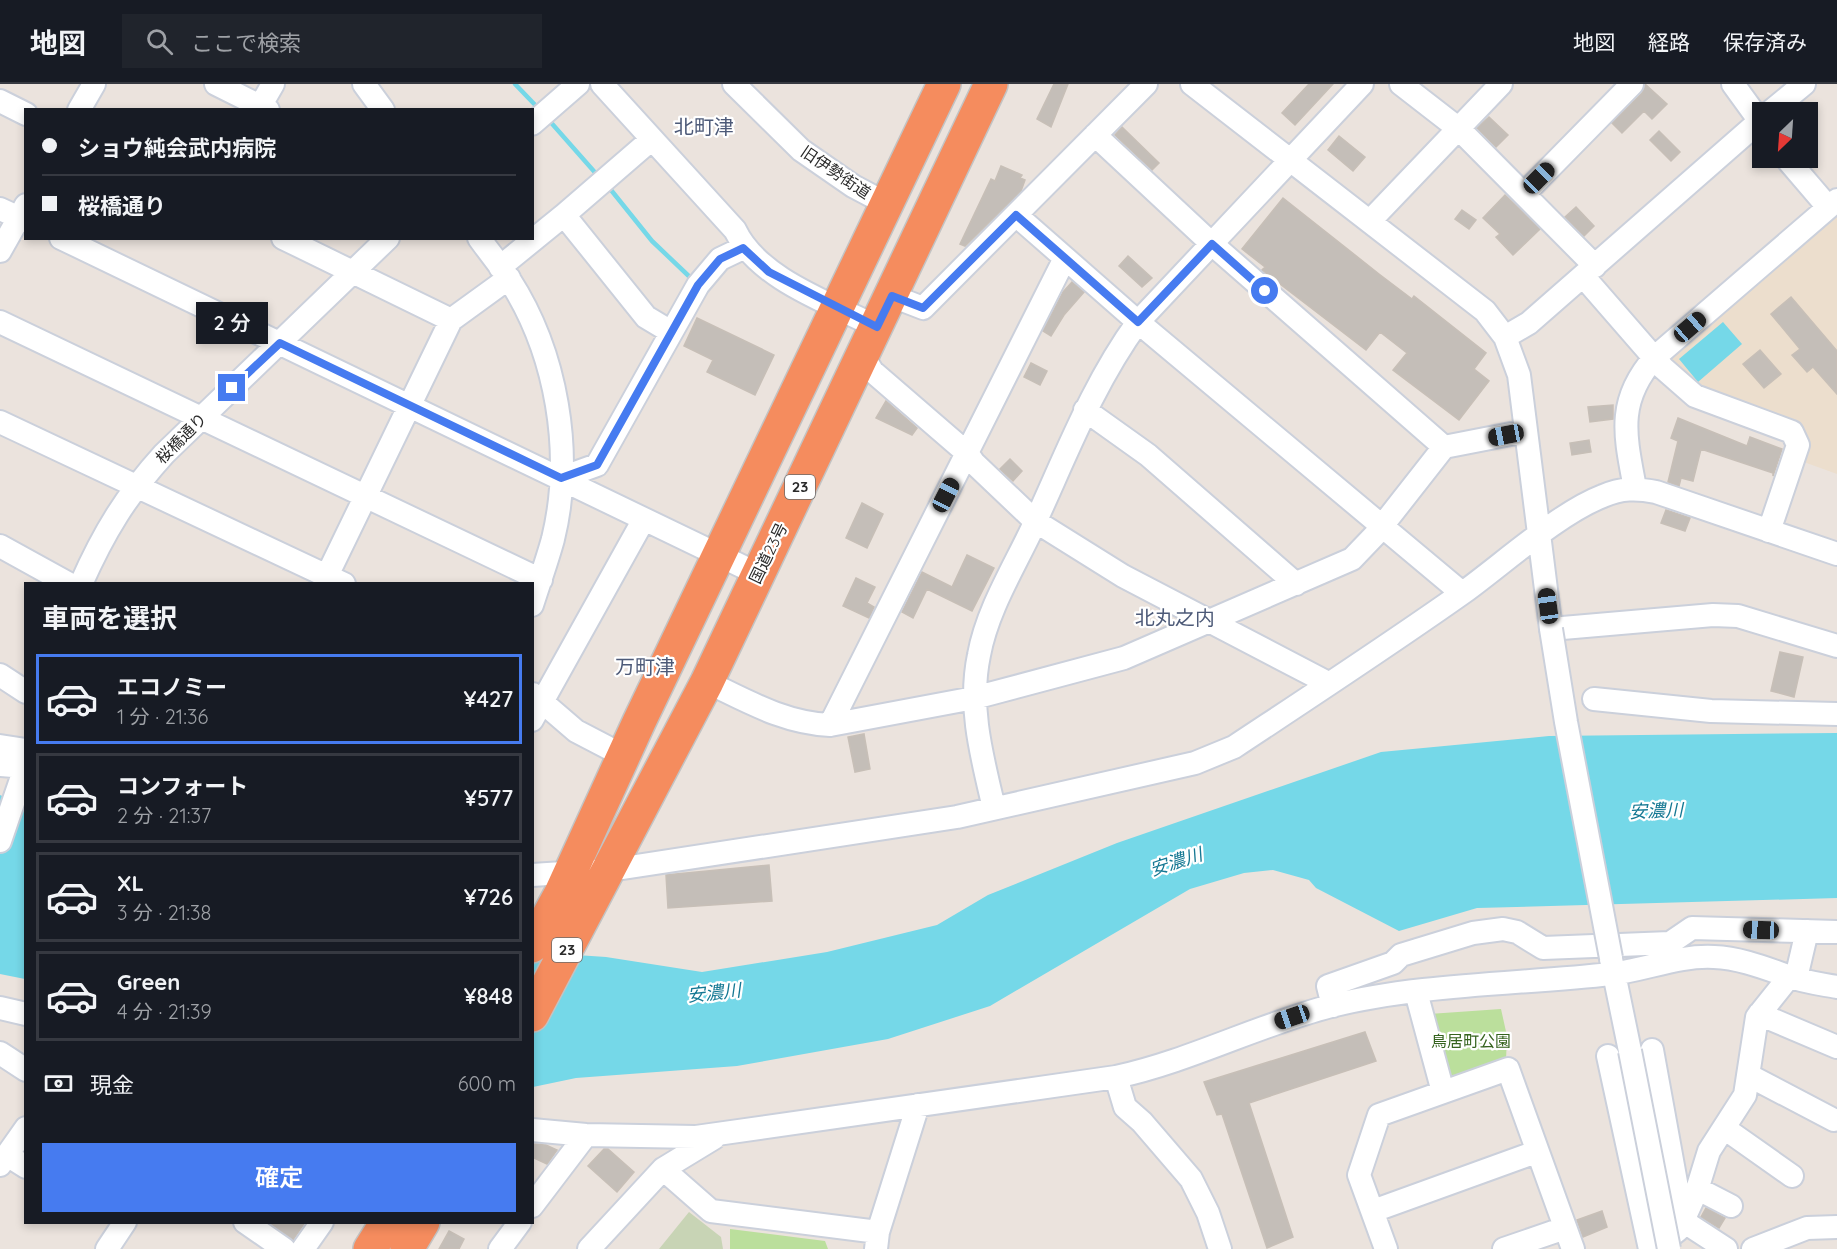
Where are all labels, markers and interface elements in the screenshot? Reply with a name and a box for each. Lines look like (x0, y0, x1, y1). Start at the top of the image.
search box (122, 14, 542, 68)
text: 地図 (30, 25, 86, 60)
icon: search (143, 25, 176, 58)
text: ここで検索 (191, 29, 301, 57)
text: 地図 (1573, 29, 1615, 55)
text: 経路 (1648, 29, 1690, 55)
text: 保存済み (1723, 29, 1807, 55)
north arrow (1752, 102, 1818, 168)
map controls (1752, 102, 1818, 168)
district label: 北町津 (674, 114, 734, 139)
text: ショウ純会武内病院 (78, 134, 276, 162)
street label: 旧伊勢街道 (797, 141, 875, 203)
car (1520, 159, 1558, 197)
text: 桜橋通り (78, 192, 166, 220)
route start (1251, 277, 1278, 304)
callout: 2 分 (196, 301, 268, 343)
car (1671, 308, 1709, 346)
text: 2 分 (214, 310, 250, 335)
route end (218, 374, 245, 401)
street label: 桜橋通り (151, 408, 211, 468)
car (1487, 423, 1525, 447)
road number: 23 (785, 475, 815, 499)
car (930, 475, 962, 515)
street label: 国道23号 (745, 519, 791, 587)
car (1537, 587, 1559, 625)
text: 車両を選択 (42, 601, 177, 635)
district label: 北丸之内 (1135, 605, 1215, 630)
district label: 万町津 (615, 654, 675, 679)
icon: car (45, 672, 99, 726)
text: エコノミー (117, 673, 227, 701)
text: ¥427 (464, 685, 513, 713)
text: 1 分 · 21:36 (117, 704, 208, 729)
icon: car (45, 771, 99, 825)
text: コンフォート (117, 772, 248, 800)
text: ¥577 (464, 784, 513, 812)
water label: 安濃川 (1629, 798, 1685, 823)
text: 2 分 · 21:37 (117, 803, 211, 828)
water label: 安濃川 (1147, 842, 1207, 881)
text: XL (117, 869, 144, 897)
icon: car (45, 870, 99, 924)
text: ¥726 (464, 883, 513, 911)
text: 3 分 · 21:38 (117, 900, 211, 925)
car (1743, 920, 1779, 940)
road number: 23 (552, 938, 582, 962)
text: Green (117, 968, 180, 996)
icon: car (45, 969, 99, 1023)
water label: 安濃川 (686, 978, 744, 1007)
text: ¥848 (464, 982, 513, 1010)
text: 4 分 · 21:39 (117, 999, 212, 1024)
car (1272, 1003, 1312, 1031)
park label: 鳥居町公園 (1431, 1031, 1511, 1051)
icon: cash (42, 1067, 75, 1100)
text: 現金 (90, 1071, 134, 1099)
text: 600 m (458, 1071, 516, 1096)
button: 確定 (42, 1143, 516, 1212)

